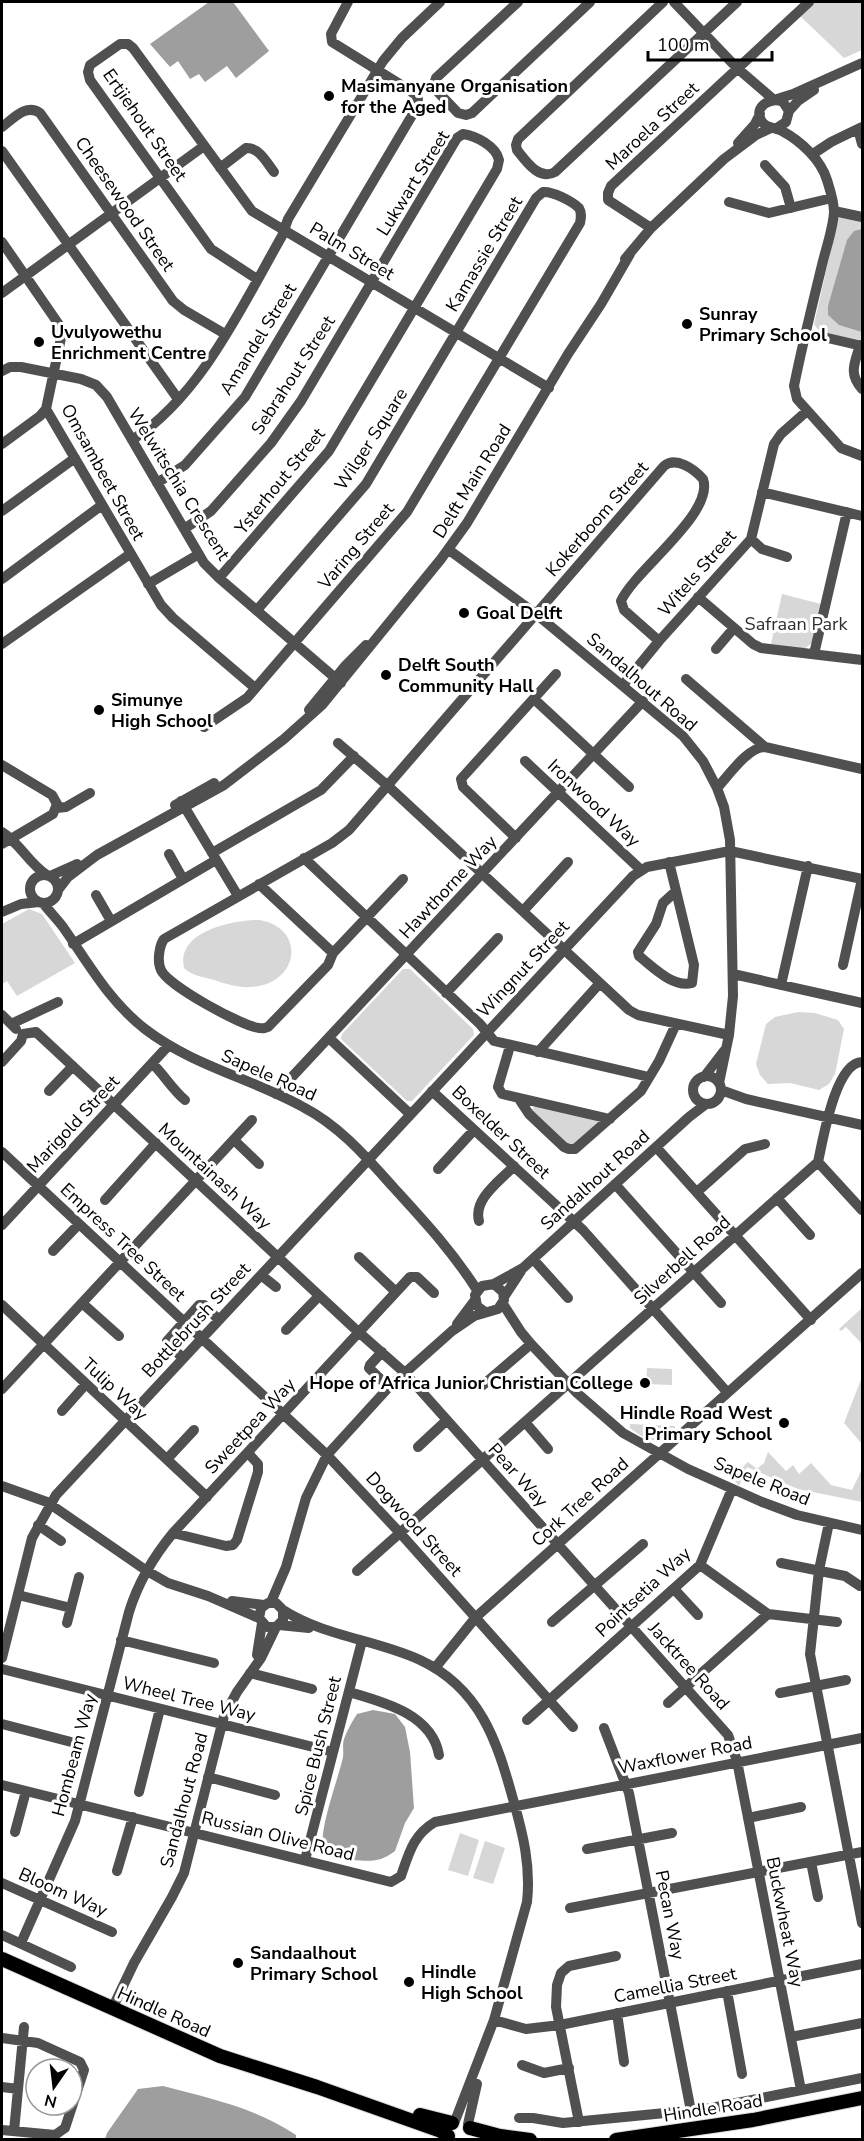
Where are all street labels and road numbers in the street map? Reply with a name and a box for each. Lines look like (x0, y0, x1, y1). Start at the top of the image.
street label: Ertjiehout Street (97, 64, 193, 187)
street label: Maroela Street (600, 76, 704, 176)
street label: Lukwart Street (371, 125, 455, 240)
street label: Cheesewood Street (70, 132, 181, 277)
street label: Kamassie Street (440, 191, 528, 316)
street label: Palm Street (305, 216, 399, 286)
street label: Amandel Street (214, 278, 302, 399)
street label: Sebrahout Street (246, 310, 341, 439)
street label: Wilger Square (329, 383, 413, 495)
street label: Omsambeet Street (56, 399, 151, 545)
street label: Welwitschia Crescent (122, 403, 236, 565)
street label: Delft Main Road (427, 419, 517, 543)
street label: Ysterhout Street (229, 422, 331, 540)
street label: Kokerboom Street (540, 456, 654, 582)
street label: Varing Street (312, 497, 400, 595)
street label: Witels Street (653, 524, 742, 621)
street label: Sandalhout Road (582, 627, 702, 737)
street label: Ironwood Way (542, 754, 646, 853)
street label: Hawthorne Way (394, 830, 503, 944)
street label: Wingnut Street (472, 915, 575, 1023)
street label: Sapele Road (218, 1043, 320, 1107)
street label: Marigold Street (21, 1069, 125, 1178)
street label: Boxelder Street (447, 1080, 556, 1184)
street label: Mountainash Way (153, 1117, 277, 1235)
street label: Sandalhout Road (535, 1124, 655, 1236)
street label: Empress Tree Street (55, 1178, 191, 1307)
street label: Silverbell Road (628, 1210, 736, 1310)
street label: Bottlebrush Street (136, 1257, 256, 1383)
street label: Tulip Way (77, 1352, 154, 1426)
street label: Sweetpea Way (199, 1372, 301, 1479)
street label: Pear Way (483, 1438, 554, 1513)
street label: Sapele Road (710, 1451, 814, 1511)
street label: Cork Tree Road (526, 1452, 634, 1552)
street label: Dogwood Street (361, 1466, 468, 1582)
street label: Pointsetia Way (590, 1541, 696, 1642)
street label: Jacktree Road (642, 1616, 735, 1715)
street label: Wheel Tree Way (120, 1671, 259, 1727)
street label: Spice Bush Street (289, 1673, 347, 1818)
street label: Hombeam Way (46, 1690, 102, 1819)
street label: Sandalhout Road (154, 1730, 214, 1870)
street label: Waxflower Road (616, 1730, 754, 1780)
street label: Russian Olive Road (199, 1805, 357, 1867)
street label: Buckwheat Way (761, 1855, 810, 1990)
street label: Bloom Way (15, 1862, 112, 1923)
street label: Pecan Way (650, 1868, 691, 1963)
street label: Camellia Street (612, 1961, 739, 2009)
street label: Hindle Road (113, 1981, 215, 2043)
street label: Hindle Road (662, 2088, 764, 2128)

